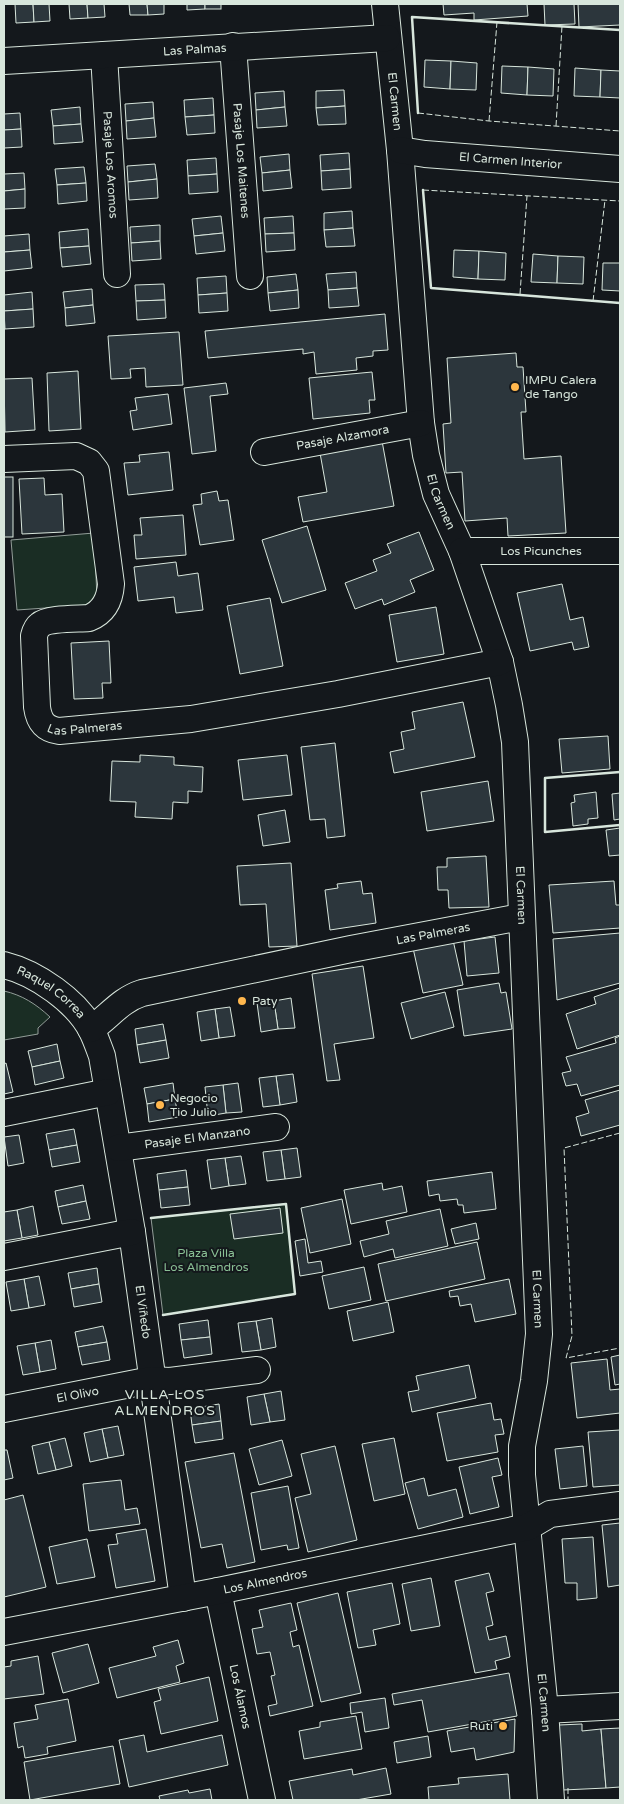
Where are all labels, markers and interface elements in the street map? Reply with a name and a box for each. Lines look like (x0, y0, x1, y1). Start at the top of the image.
street label: Las Palmas (162, 41, 227, 58)
street label: El Carmen (385, 72, 405, 131)
street label: Pasaje Los Maitenes (230, 103, 253, 219)
street label: Pasaje Los Aromos (100, 111, 121, 219)
street label: El Carmen Interior (459, 150, 563, 172)
place label: IMPU Calera de Tango (525, 373, 597, 401)
marker: IMPU Calera de Tango (509, 381, 521, 393)
street label: Pasaje Alzamora (295, 422, 390, 453)
street label: El Carmen (424, 472, 458, 532)
street label: Los Picunches (500, 544, 582, 558)
street label: Las Palmeras (45, 718, 123, 738)
street label: El Carmen (513, 866, 529, 925)
street label: Las Palmeras (395, 920, 472, 947)
street label: Raquel Correa (15, 963, 88, 1021)
place label: Paty (252, 994, 278, 1008)
marker: Paty (236, 995, 248, 1007)
place label: Negocio Tio Julio (170, 1091, 218, 1119)
marker: Negocio Tio Julio (154, 1099, 166, 1111)
street label: Pasaje El Manzano (143, 1123, 251, 1151)
park label: Plaza Villa Los Almendros (163, 1246, 249, 1274)
street label: El Carmen (529, 1269, 546, 1329)
street label: El Viñedo (132, 1284, 154, 1340)
street label: El Olivo (55, 1383, 100, 1406)
district label: VILLA LOS ALMENDROS (114, 1386, 216, 1419)
street label: Los Almendros (222, 1566, 308, 1597)
street label: Los Álamos (227, 1663, 254, 1731)
street label: El Carmen (534, 1673, 553, 1732)
place label: Ruti (470, 1719, 493, 1733)
marker: Ruti (497, 1720, 509, 1732)

